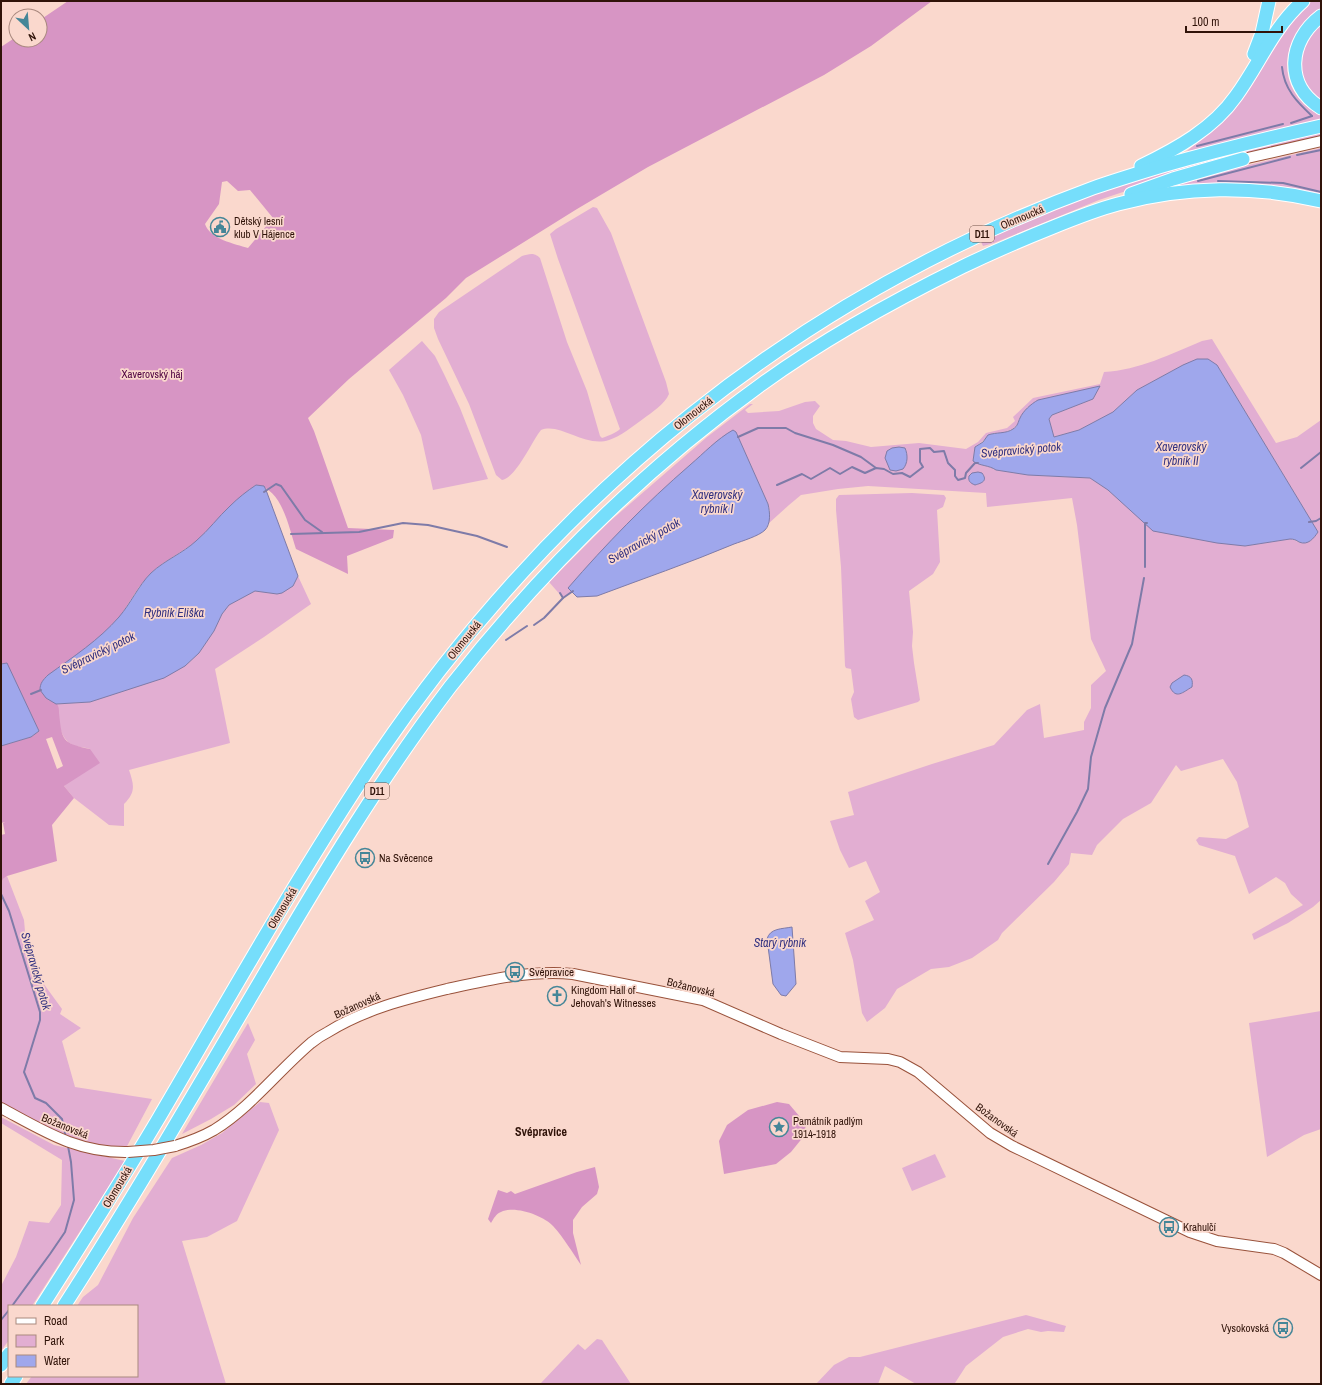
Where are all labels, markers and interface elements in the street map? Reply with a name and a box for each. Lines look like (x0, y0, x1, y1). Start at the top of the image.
north arrow (8, 8, 48, 48)
scale bar (1186, 8, 1282, 34)
text: 100 m (1192, 14, 1219, 30)
text: N (26, 29, 38, 45)
street label: Olomoucká (998, 202, 1046, 232)
place label: Dětský lesní klub V Hájence (234, 214, 295, 241)
public building icon: Dětský lesní klub V Hájence (209, 216, 231, 238)
road number: D11 (970, 226, 994, 242)
park label: Xaverovský háj (121, 367, 183, 381)
street label: Olomoucká (671, 393, 715, 433)
water label: Svépravický potok (980, 438, 1063, 461)
water label: Xaverovský rybník II (1155, 439, 1207, 469)
water label: Xaverovský rybník I (691, 487, 743, 517)
water label: Svépravický potok (605, 514, 684, 567)
water label: Rybník Eliška (144, 605, 205, 621)
street label: Olomoucká (444, 618, 484, 662)
water label: Svépravický potok (58, 628, 139, 678)
road number: D11 (365, 783, 389, 799)
bus stop icon: Na Svěcence (354, 847, 376, 869)
place label: Na Svěcence (379, 851, 433, 865)
street label: Olomoucká (264, 885, 300, 931)
water label: Svépravický potok (17, 930, 55, 1013)
water label: Starý rybník (754, 935, 807, 951)
bus stop icon: Svépravice (504, 961, 526, 983)
place label: Svépravice (529, 965, 574, 979)
street label: Božanovská (665, 974, 717, 1000)
place label: Kingdom Hall of Jehovah's Witnesses (571, 983, 656, 1010)
church icon: Kingdom Hall of Jehovah's Witnesses (546, 985, 568, 1007)
street label: Božanovská (332, 989, 382, 1021)
street label: Božanovská (973, 1100, 1021, 1140)
street label: Božanovská (40, 1110, 90, 1142)
place label: Památník padlým 1914-1918 (793, 1114, 863, 1141)
place icon: Památník padlým 1914-1918 (768, 1116, 790, 1138)
district label: Svépravice (515, 1124, 568, 1140)
street label: Olomoucká (99, 1164, 135, 1210)
bus stop icon: Krahulčí (1158, 1216, 1180, 1238)
place label: Krahulčí (1183, 1220, 1217, 1234)
legend (8, 1305, 138, 1377)
text: Road (44, 1313, 68, 1329)
bus stop icon: Vysokovská (1272, 1317, 1294, 1339)
place label: Vysokovská (1221, 1321, 1269, 1335)
text: Park (44, 1333, 64, 1349)
text: Water (44, 1353, 71, 1369)

